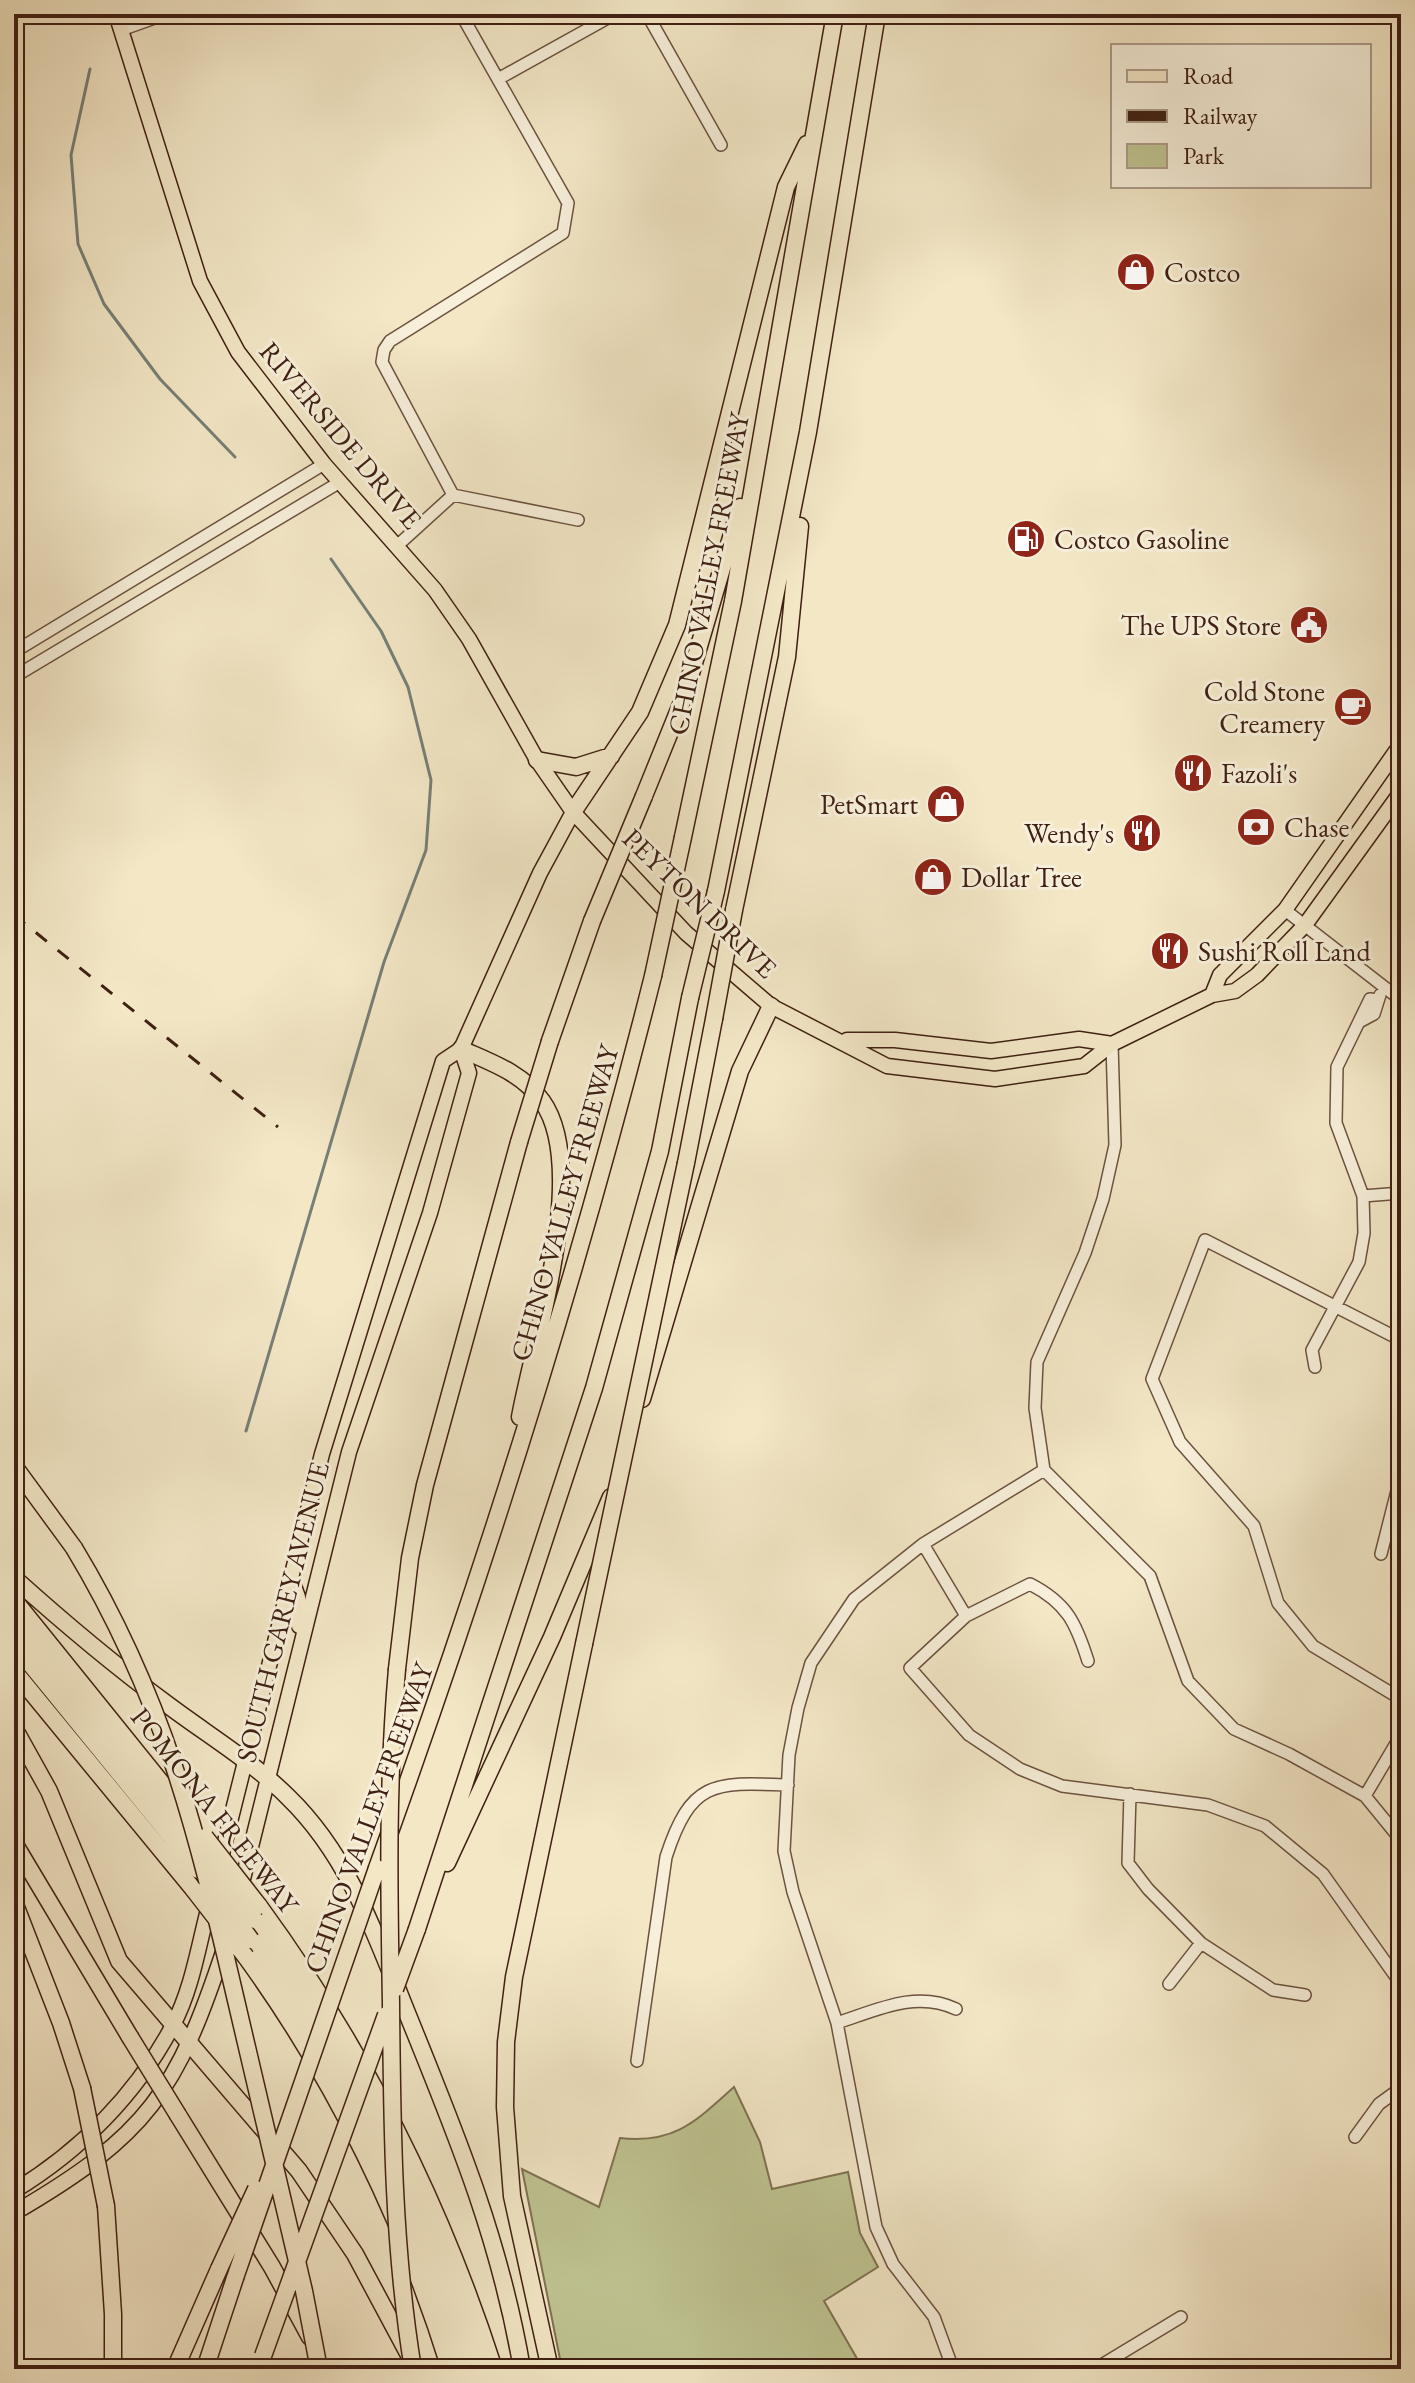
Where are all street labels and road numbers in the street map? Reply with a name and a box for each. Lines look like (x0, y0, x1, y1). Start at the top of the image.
street label: RIVERSIDE DRIVE (252, 334, 430, 536)
street label: CHINO VALLEY FREEWAY (659, 408, 757, 738)
street label: PEYTON DRIVE (615, 820, 785, 986)
street label: CHINO VALLEY FREEWAY (502, 1039, 627, 1365)
street label: SOUTH GAREY AVENUE (227, 1458, 337, 1766)
street label: CHINO VALLEY FREEWAY (295, 1656, 442, 1978)
street label: POMONA FREEWAY (123, 1700, 308, 1922)

